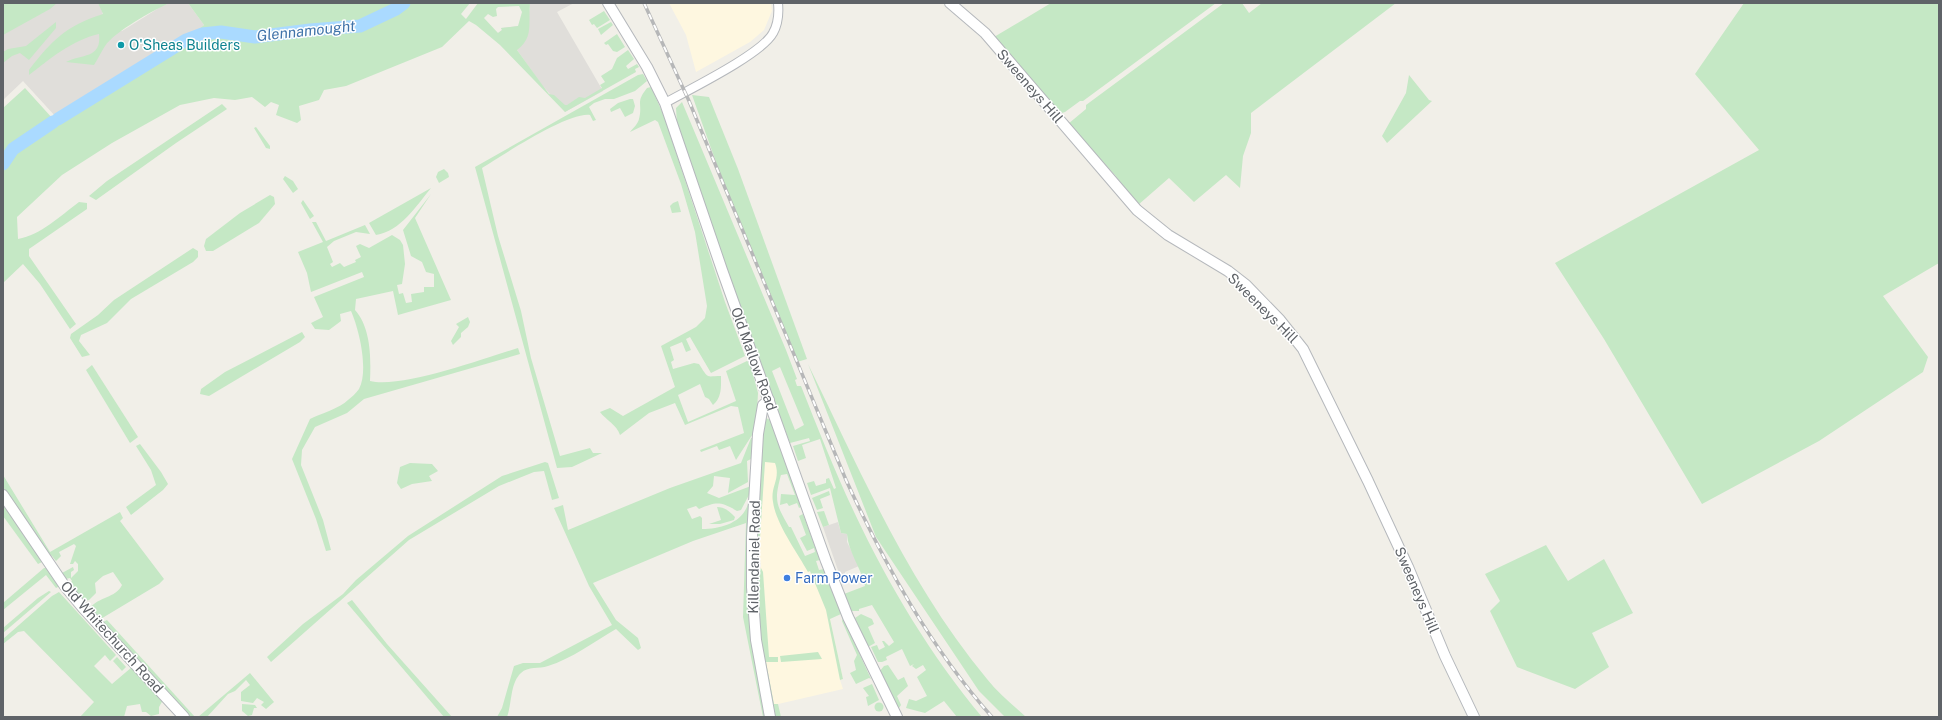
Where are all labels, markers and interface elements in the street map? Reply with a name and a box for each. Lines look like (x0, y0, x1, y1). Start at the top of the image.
water label: Glennamought (256, 17, 357, 44)
place label: O'Sheas Builders (129, 37, 240, 53)
marker: O'Sheas Builders (116, 40, 126, 50)
street label: Sweeneys Hill (994, 46, 1066, 126)
street label: Sweeneys Hill (1225, 270, 1301, 346)
street label: Old Mallow Road (728, 305, 780, 413)
street label: Killendaniel Road (745, 500, 763, 614)
street label: Sweeneys Hill (1392, 544, 1442, 636)
place label: Farm Power (795, 570, 873, 586)
marker: Farm Power (782, 573, 792, 583)
street label: Old Whitechurch Road (58, 578, 166, 696)

